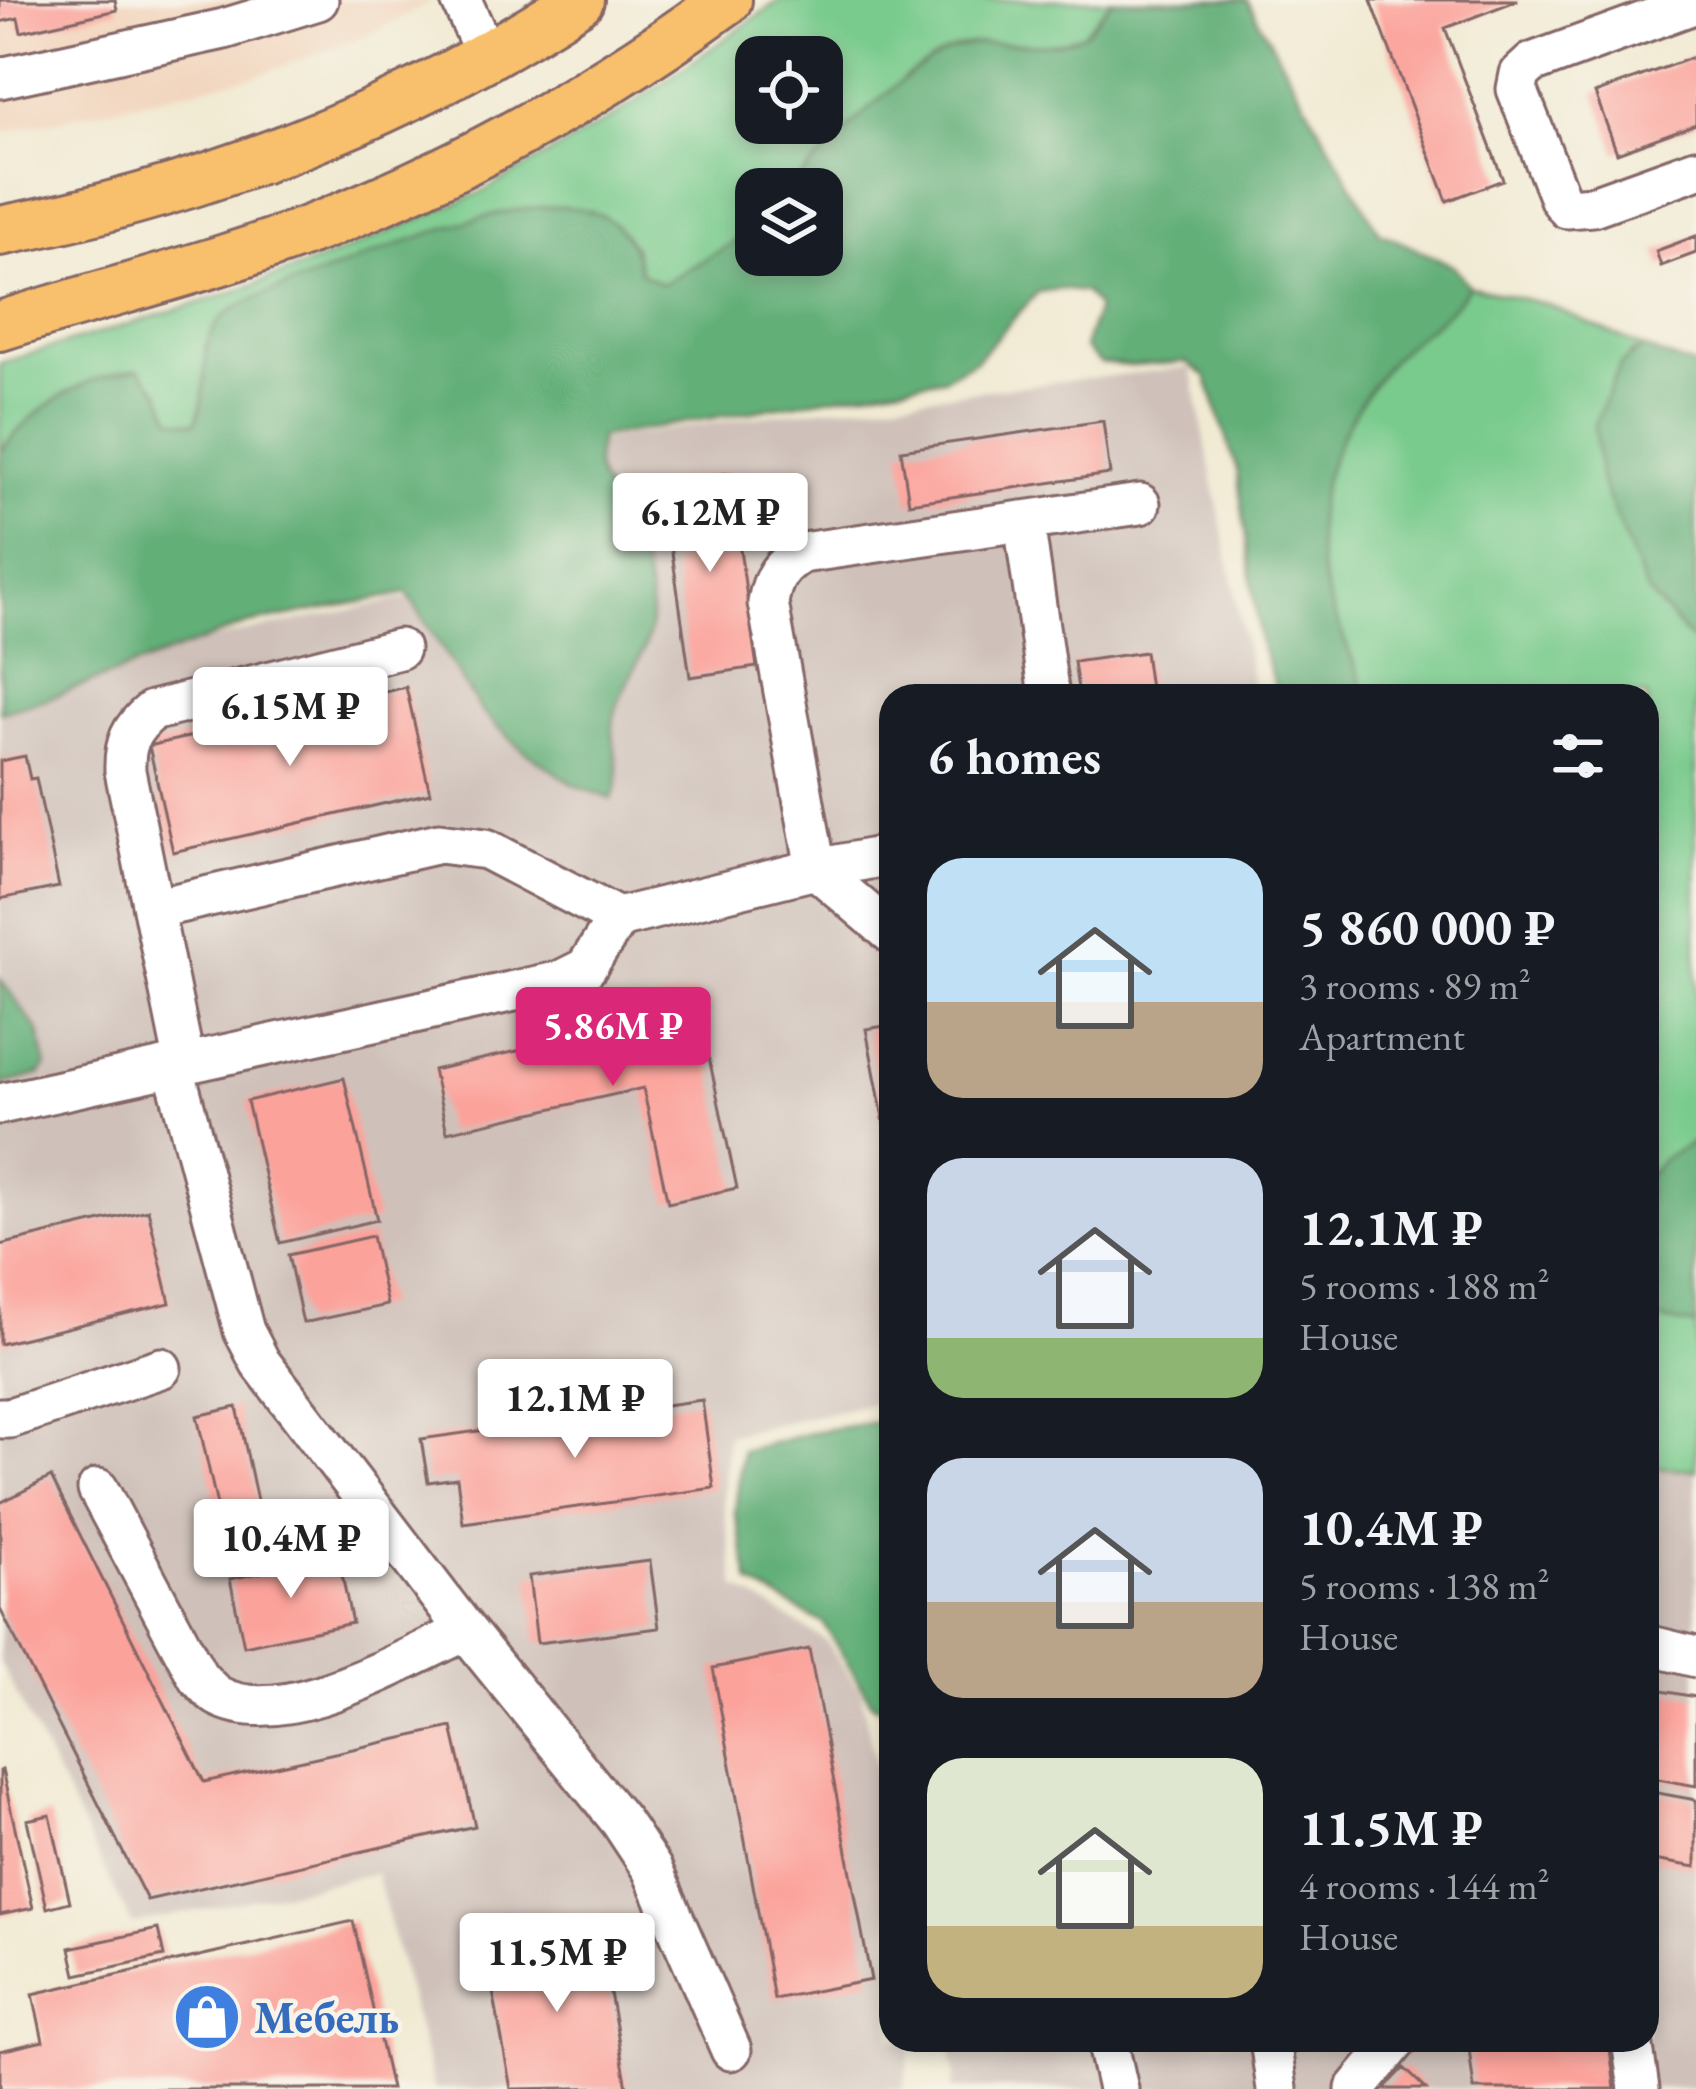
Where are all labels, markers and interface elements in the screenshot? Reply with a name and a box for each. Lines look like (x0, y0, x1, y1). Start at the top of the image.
map controls (735, 36, 843, 276)
button: locate (735, 36, 843, 144)
button: layers (735, 168, 843, 276)
pin: 6.12M ₽ (599, 473, 821, 575)
text: 6.12M ₽ (640, 486, 780, 537)
pin: 6.15M ₽ (179, 667, 401, 769)
text: 6.15M ₽ (220, 680, 360, 731)
text: 6 homes (927, 723, 1101, 789)
icon: filters (1545, 723, 1611, 789)
text: 5 860 000 ₽ (1299, 894, 1555, 960)
icon: home (1023, 906, 1167, 1050)
text: 3 rooms · 89 m² (1299, 960, 1531, 1011)
pin: 5.86M ₽ (502, 987, 724, 1089)
text: 5.86M ₽ (543, 1000, 683, 1051)
text: Apartment (1299, 1011, 1465, 1062)
text: 12.1M ₽ (1299, 1194, 1483, 1260)
icon: home (1023, 1206, 1167, 1350)
text: 5 rooms · 188 m² (1299, 1260, 1550, 1311)
text: House (1299, 1311, 1398, 1362)
pin: 12.1M ₽ (464, 1359, 686, 1461)
text: 12.1M ₽ (505, 1372, 645, 1423)
text: 10.4M ₽ (1299, 1494, 1483, 1560)
pin: 10.4M ₽ (180, 1499, 402, 1601)
icon: home (1023, 1506, 1167, 1650)
text: 10.4M ₽ (221, 1512, 361, 1563)
text: 5 rooms · 138 m² (1299, 1560, 1550, 1611)
text: House (1299, 1611, 1398, 1662)
text: 11.5M ₽ (1299, 1794, 1483, 1860)
icon: home (1023, 1806, 1167, 1950)
text: 4 rooms · 144 m² (1299, 1860, 1550, 1911)
text: House (1299, 1911, 1398, 1962)
pin: 11.5M ₽ (446, 1913, 668, 2015)
text: 11.5M ₽ (487, 1926, 627, 1977)
shop icon: Мебель (172, 1982, 242, 2052)
place label: Мебель (254, 1988, 399, 2046)

